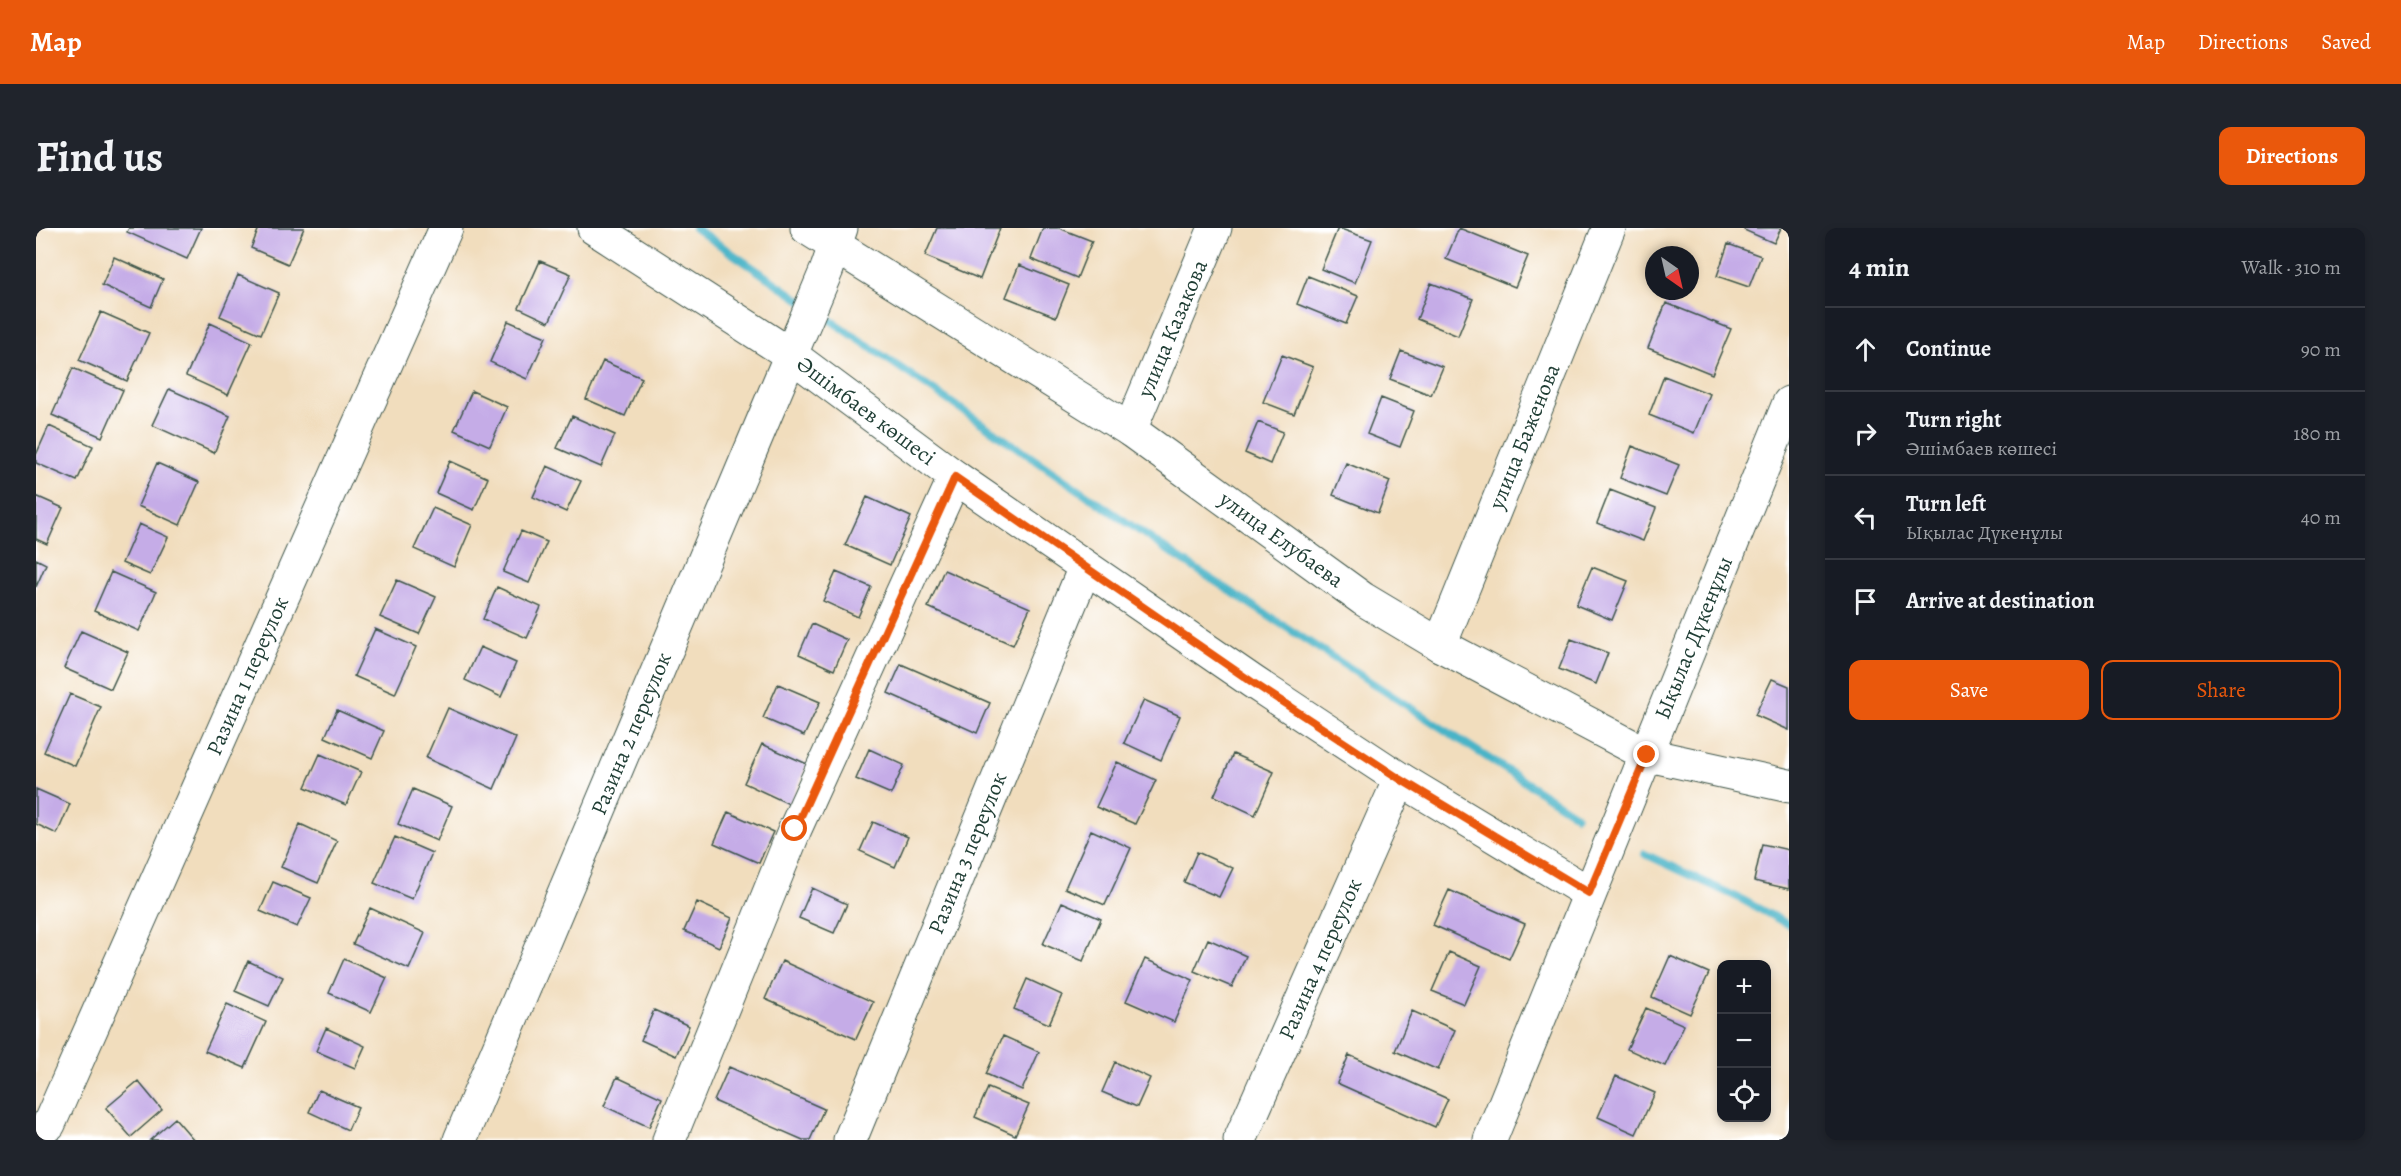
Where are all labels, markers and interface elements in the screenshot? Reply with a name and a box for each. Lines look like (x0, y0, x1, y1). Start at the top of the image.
text: Map (30, 23, 82, 61)
text: Map (2127, 28, 2165, 56)
text: Directions (2198, 28, 2288, 56)
text: Saved (2321, 28, 2371, 56)
button: Directions (2219, 127, 2365, 185)
text: Find us (36, 128, 163, 185)
north arrow (1645, 246, 1699, 300)
text: 4 min (1849, 250, 1910, 285)
street label: улица Казакова (1130, 254, 1215, 403)
text: Walk · 310 m (2242, 254, 2341, 281)
icon: ahead (1849, 333, 1882, 366)
text: Continue (1906, 334, 1991, 364)
text: 90 m (2301, 336, 2341, 363)
street label: Әшімбаев көшесі (790, 349, 942, 473)
street label: улица Баженова (1481, 358, 1568, 515)
text: Turn right (1906, 405, 2002, 435)
icon: right (1849, 417, 1882, 450)
text: 180 m (2293, 420, 2341, 447)
text: Әшімбаев көшесі (1906, 435, 2057, 462)
street label: улица Елубаева (1212, 484, 1350, 596)
text: Turn left (1906, 489, 1986, 519)
icon: left (1849, 501, 1882, 534)
text: 40 m (2301, 504, 2341, 531)
text: Ықылас Дүкенұлы (1906, 519, 2063, 546)
street label: Ықылас Дүкенұлы (1647, 552, 1740, 724)
icon: arrive (1849, 585, 1882, 618)
text: Arrive at destination (1906, 586, 2095, 616)
street label: Разина 1 переулок (199, 592, 296, 760)
street label: Разина 2 переулок (584, 648, 679, 820)
button: Save (1849, 660, 2089, 720)
button: Share (2101, 660, 2341, 720)
route end (1633, 741, 1659, 767)
street label: Разина 3 переулок (921, 768, 1014, 939)
route start (781, 815, 807, 841)
street label: Разина 4 переулок (1271, 874, 1369, 1044)
map controls (1717, 960, 1771, 1122)
button: + (1717, 960, 1771, 1014)
button: − (1717, 1014, 1771, 1068)
button: locate (1717, 1068, 1771, 1122)

